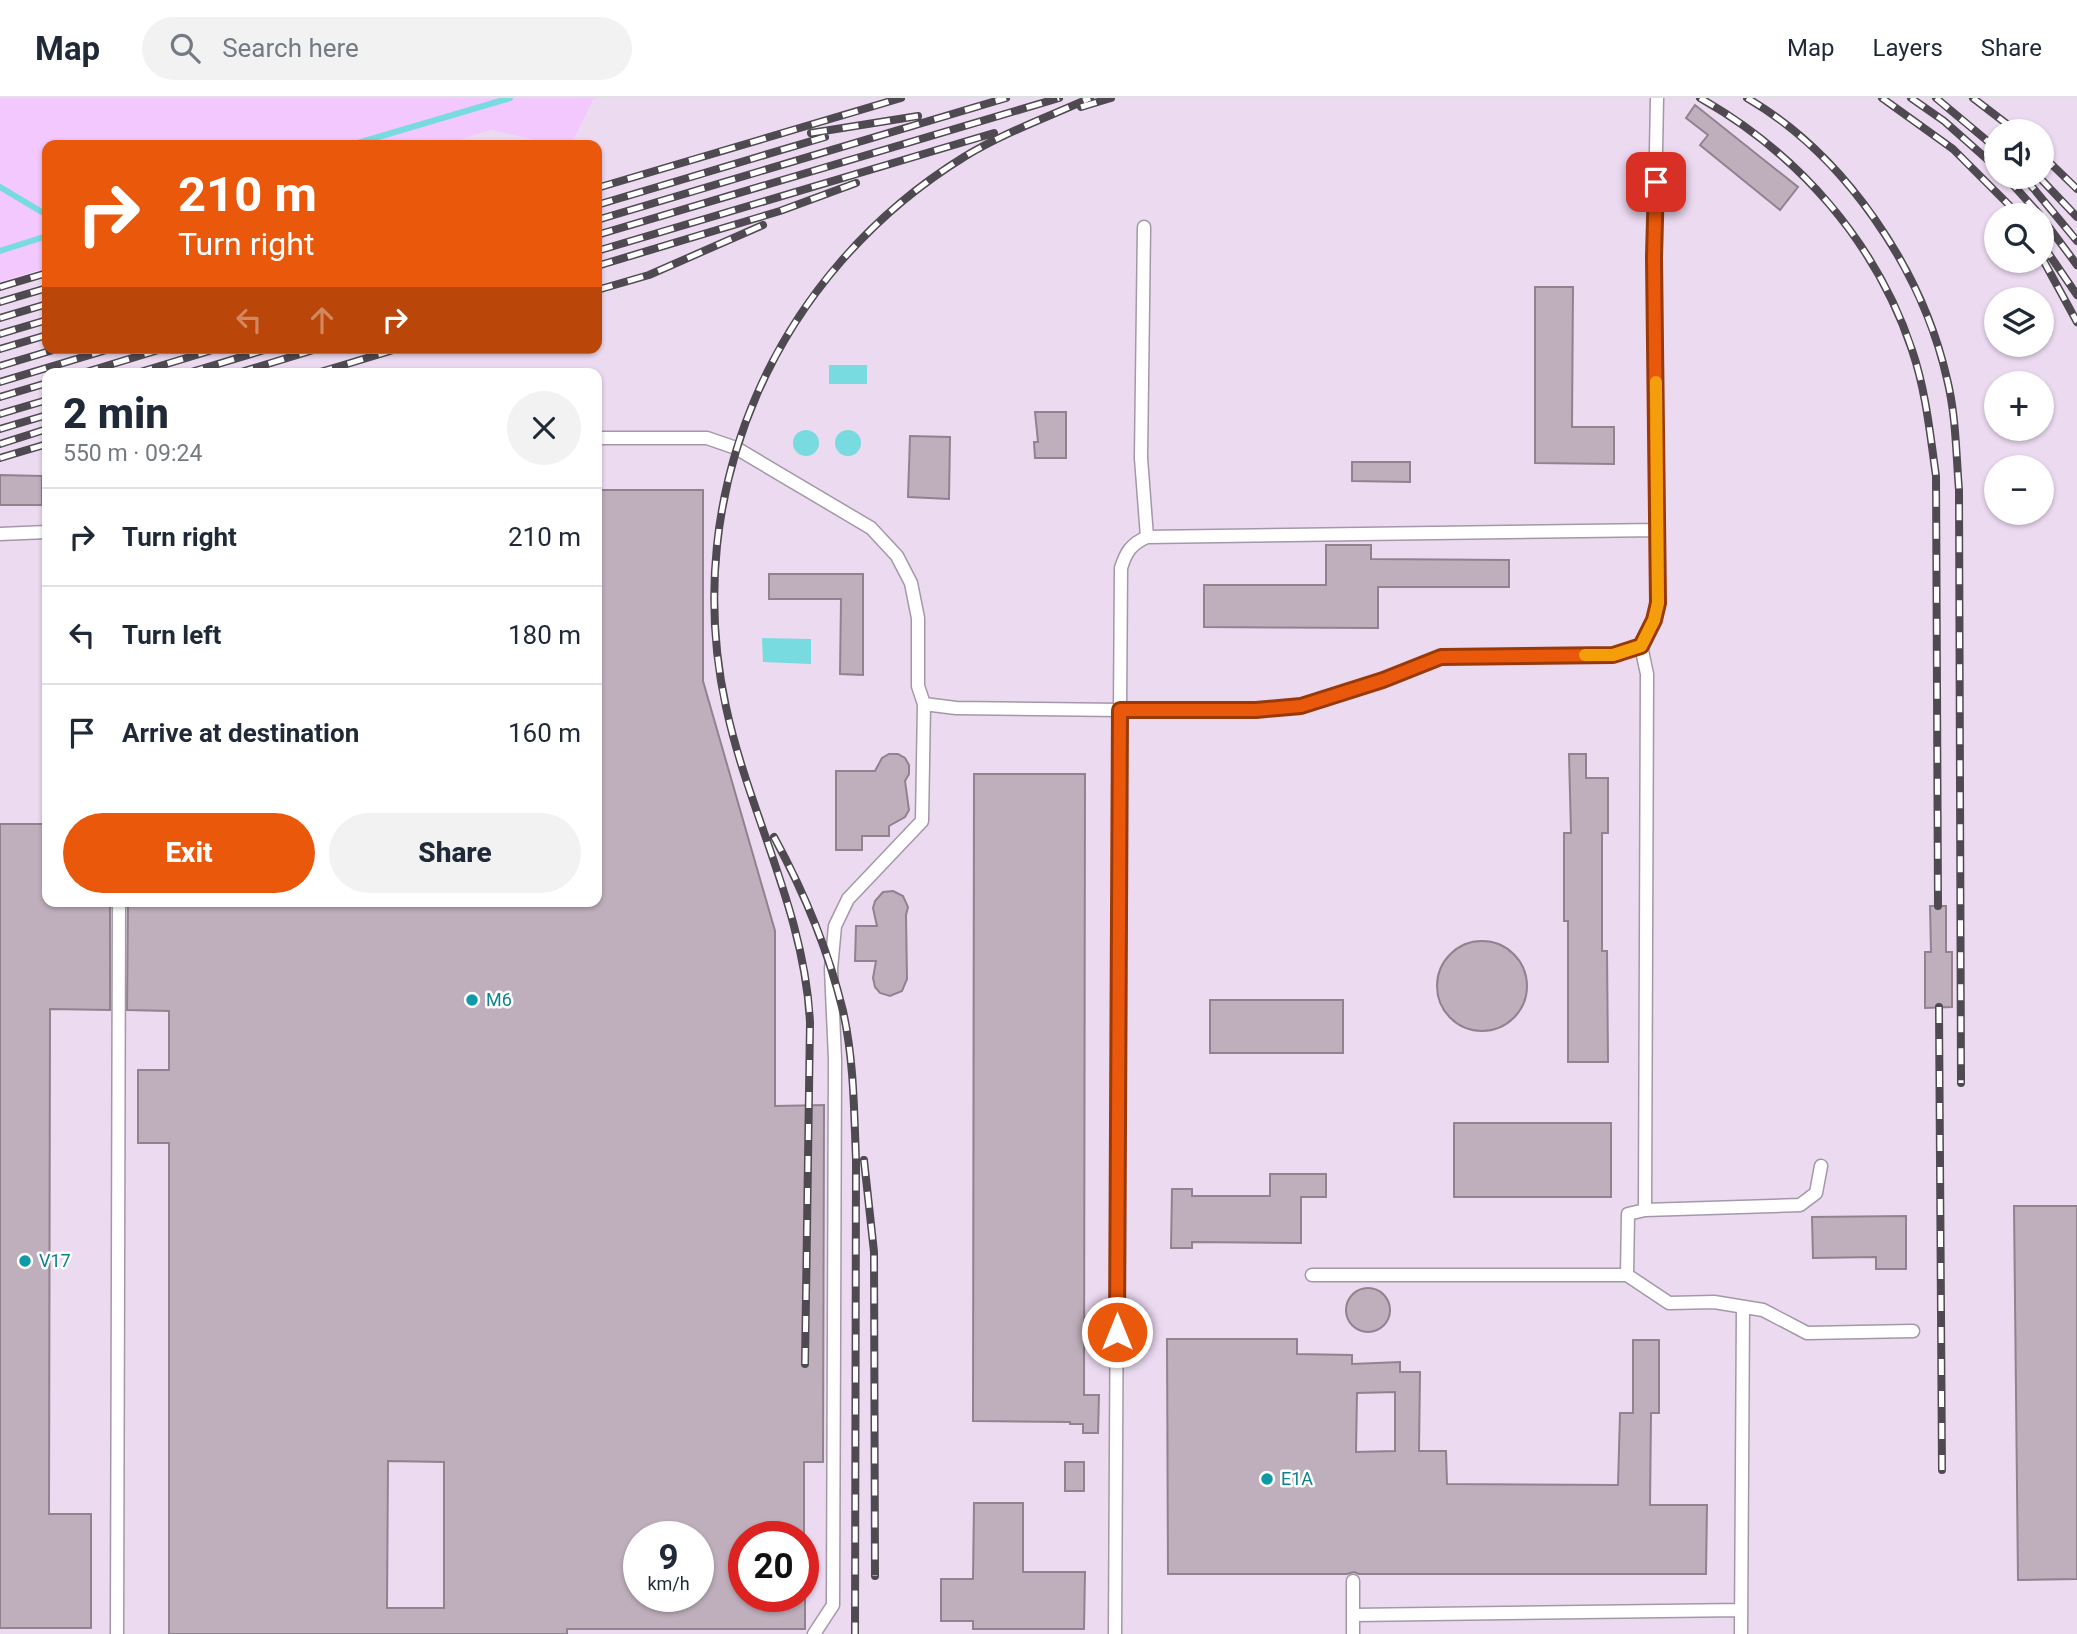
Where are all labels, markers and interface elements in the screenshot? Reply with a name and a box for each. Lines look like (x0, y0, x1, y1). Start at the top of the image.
search box (142, 17, 632, 80)
text: Map (35, 29, 100, 68)
icon: search (166, 29, 204, 67)
text: Search here (222, 33, 359, 63)
text: Map (1787, 34, 1835, 62)
text: Layers (1873, 34, 1943, 62)
text: Share (1981, 34, 2042, 62)
map controls (1984, 119, 2054, 525)
button: sound (1984, 119, 2054, 189)
pin (1626, 152, 1686, 212)
icon: arrive (1637, 163, 1675, 201)
text: 210 m (178, 166, 317, 223)
icon: right (63, 168, 154, 259)
button: search (1984, 203, 2054, 273)
text: Turn right (178, 225, 314, 263)
button: layers (1984, 287, 2054, 357)
icon: left (230, 301, 268, 339)
icon: ahead (303, 301, 341, 339)
icon: right (376, 301, 414, 339)
button: + (1984, 371, 2054, 441)
text: 2 min (63, 389, 169, 438)
button: close (507, 391, 581, 465)
text: 550 m · 09:24 (63, 440, 202, 467)
button: − (1984, 455, 2054, 525)
icon: right (63, 518, 101, 556)
text: Turn right (122, 522, 237, 552)
text: 210 m (508, 522, 581, 552)
icon: left (63, 616, 101, 654)
text: Turn left (122, 620, 221, 650)
text: 180 m (508, 620, 581, 650)
icon: arrive (63, 714, 101, 752)
text: Arrive at destination (122, 718, 359, 748)
text: 160 m (508, 718, 581, 748)
button: Exit (63, 813, 315, 893)
button: Share (329, 813, 581, 893)
place label: M6 (486, 989, 512, 1010)
marker: M6 (464, 992, 480, 1008)
place label: V17 (39, 1250, 71, 1271)
marker: V17 (17, 1253, 33, 1269)
position arrow (1080, 1295, 1154, 1369)
place label: E1A (1281, 1468, 1313, 1489)
marker: E1A (1259, 1471, 1275, 1487)
speed limit sign: 20 (728, 1521, 819, 1612)
text: 9 (658, 1537, 679, 1578)
text: km/h (647, 1573, 690, 1594)

